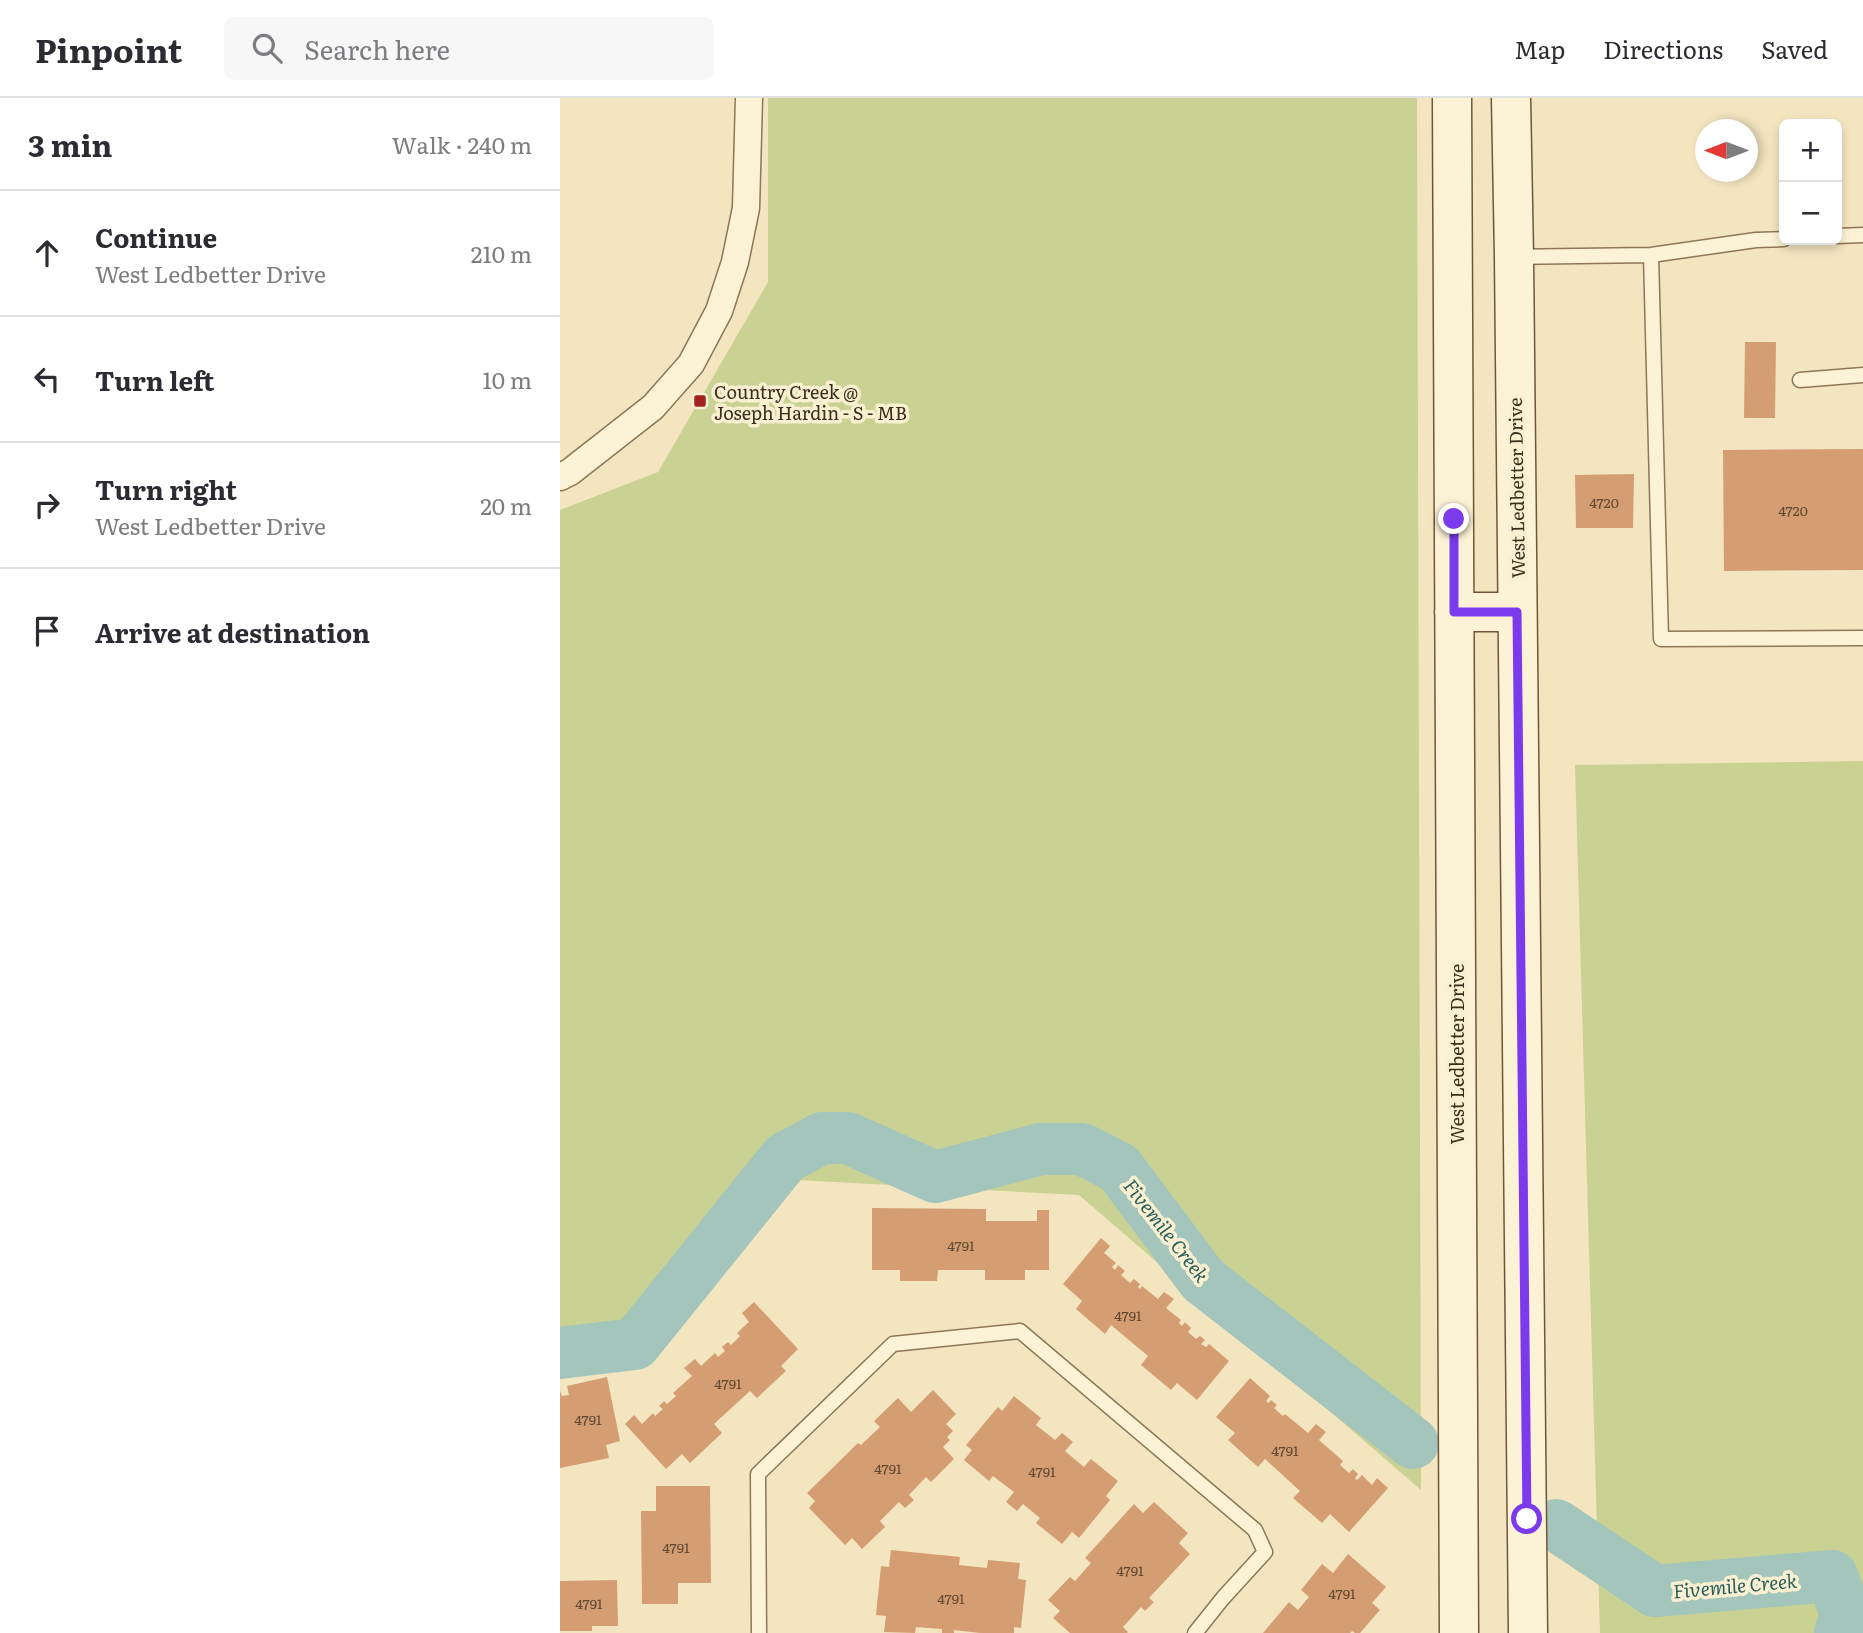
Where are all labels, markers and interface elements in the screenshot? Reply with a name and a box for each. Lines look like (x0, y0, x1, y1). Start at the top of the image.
search box (224, 17, 714, 80)
text: Pinpoint (35, 24, 182, 73)
icon: search (248, 29, 286, 67)
text: Search here (304, 29, 450, 68)
text: Map (1514, 31, 1565, 66)
text: Directions (1603, 31, 1723, 66)
text: Saved (1761, 31, 1828, 66)
north arrow (1695, 119, 1758, 182)
map controls (1779, 119, 1842, 245)
button: + (1779, 119, 1842, 182)
text: 3 min (28, 122, 112, 166)
text: Walk · 240 m (392, 127, 532, 161)
button: − (1779, 182, 1842, 245)
text: Continue (95, 217, 217, 256)
icon: ahead (28, 234, 66, 272)
text: 210 m (471, 236, 532, 270)
text: West Ledbetter Drive (95, 256, 326, 290)
icon: left (28, 360, 66, 398)
text: Turn left (95, 360, 214, 399)
text: 10 m (482, 362, 532, 396)
place label: Country Creek @ Joseph Hardin - S - MB (714, 378, 907, 426)
marker: Country Creek @ Joseph Hardin - S - MB (692, 393, 708, 409)
street label: West Ledbetter Drive (1501, 397, 1531, 579)
text: Turn right (95, 469, 237, 508)
icon: right (28, 486, 66, 524)
text: 20 m (480, 488, 532, 522)
house number: 4720 (1589, 492, 1619, 512)
house number: 4720 (1778, 500, 1808, 520)
route end (1438, 503, 1469, 534)
text: West Ledbetter Drive (95, 508, 326, 542)
icon: arrive (28, 612, 66, 650)
text: Arrive at destination (95, 612, 370, 651)
street label: West Ledbetter Drive (1443, 964, 1470, 1144)
water label: Fivemile Creek (1118, 1172, 1217, 1288)
house number: 4791 (947, 1235, 975, 1255)
house number: 4791 (1114, 1305, 1142, 1325)
house number: 4791 (714, 1373, 742, 1393)
house number: 4791 (574, 1409, 602, 1429)
house number: 4791 (1271, 1440, 1299, 1460)
house number: 4791 (874, 1458, 902, 1478)
house number: 4791 (1028, 1461, 1056, 1481)
route start (1511, 1503, 1542, 1534)
house number: 4791 (662, 1537, 690, 1557)
house number: 4791 (1116, 1560, 1144, 1580)
water label: Fivemile Creek (1672, 1566, 1799, 1604)
house number: 4791 (1328, 1583, 1356, 1603)
house number: 4791 (937, 1588, 965, 1608)
house number: 4791 (575, 1593, 603, 1613)

